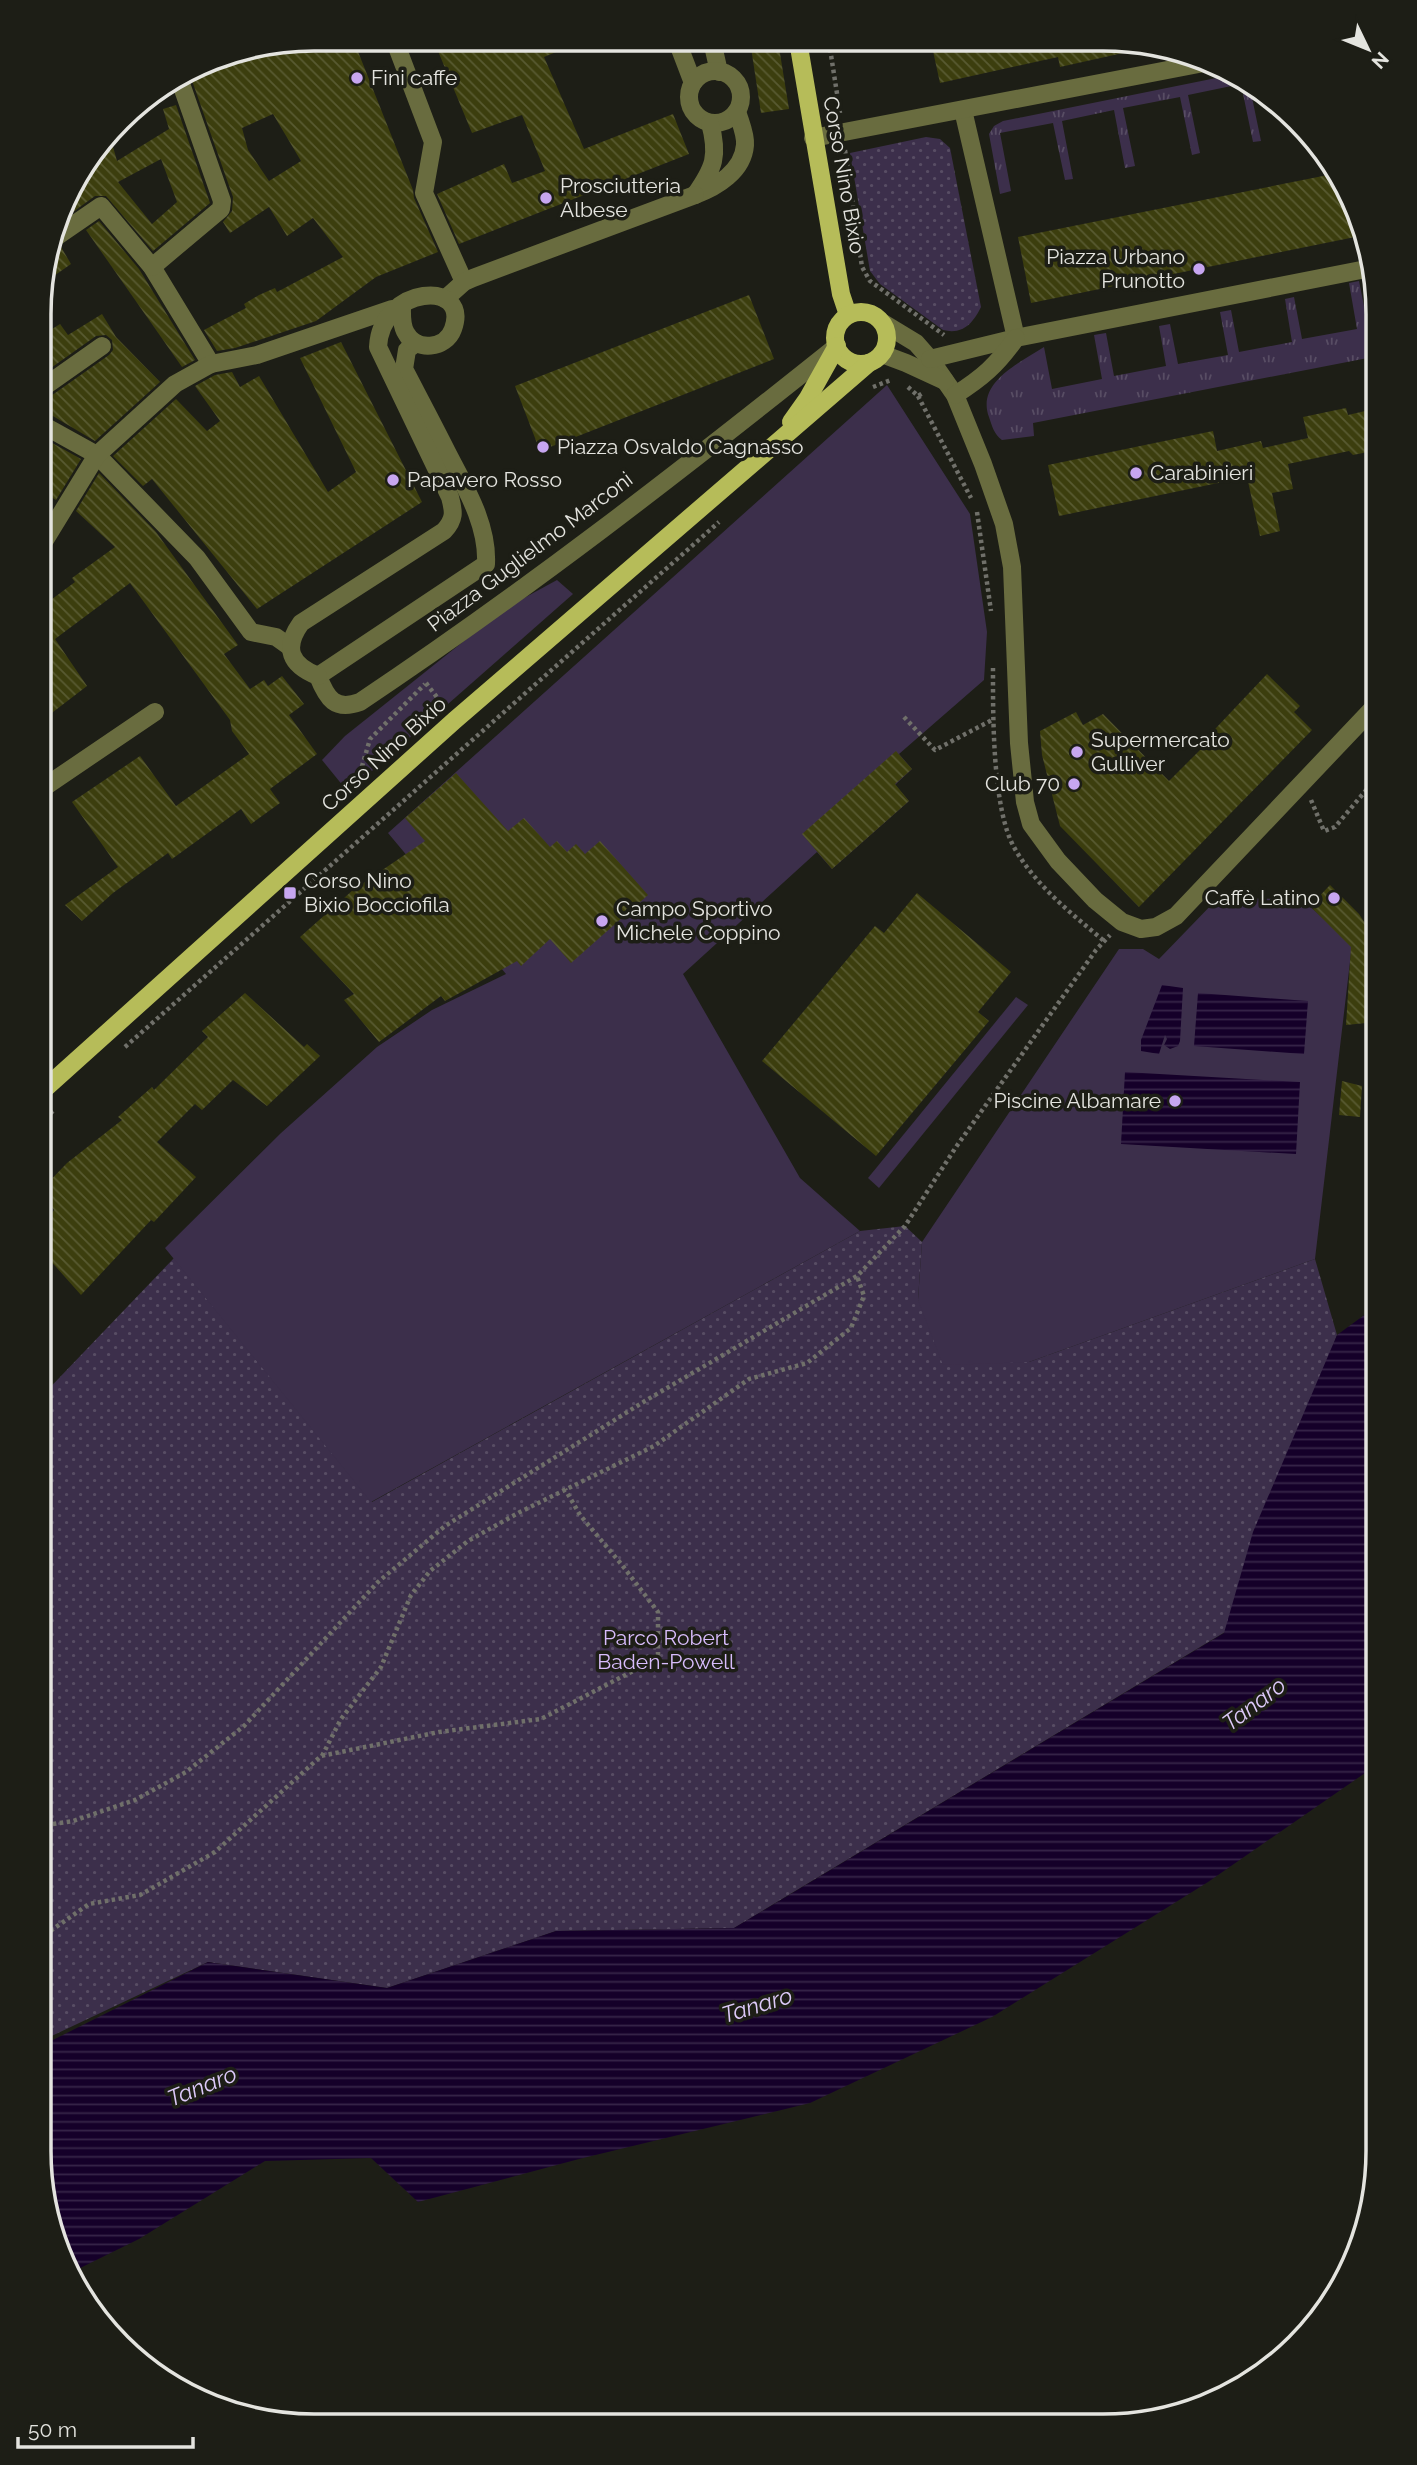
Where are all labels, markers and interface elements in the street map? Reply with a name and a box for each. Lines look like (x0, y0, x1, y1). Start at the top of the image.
north arrow (1333, 14, 1403, 84)
text: N (1367, 48, 1393, 73)
place label: Fini caffe (371, 65, 457, 90)
marker: Fini caffe (349, 70, 365, 86)
street label: Corso Nino Bixio (818, 94, 871, 256)
place label: Prosciutteria Albese (560, 173, 681, 222)
marker: Prosciutteria Albese (538, 190, 554, 206)
place label: Piazza Urbano Prunotto (1046, 244, 1185, 293)
marker: Piazza Urbano Prunotto (1191, 261, 1207, 277)
place label: Piazza Osvaldo Cagnasso (557, 434, 804, 459)
marker: Piazza Osvaldo Cagnasso (535, 439, 551, 455)
place label: Carabinieri (1150, 460, 1253, 485)
marker: Carabinieri (1128, 465, 1144, 481)
street label: Piazza Guglielmo Marconi (422, 466, 637, 637)
place label: Papavero Rosso (407, 467, 562, 492)
marker: Papavero Rosso (385, 472, 401, 488)
street label: Corso Nino Bixio (316, 691, 451, 816)
place label: Supermercato Gulliver (1091, 727, 1230, 776)
marker: Supermercato Gulliver (1069, 744, 1085, 760)
place label: Club 70 (985, 771, 1060, 796)
marker: Club 70 (1066, 776, 1082, 792)
place label: Corso Nino Bixio Bocciofila (304, 868, 450, 917)
marker: Corso Nino Bixio Bocciofila (282, 885, 298, 901)
place label: Caffè Latino (1205, 885, 1320, 910)
marker: Caffè Latino (1326, 890, 1342, 906)
place label: Campo Sportivo Michele Coppino (616, 896, 781, 945)
marker: Campo Sportivo Michele Coppino (594, 913, 610, 929)
place label: Piscine Albamare (993, 1088, 1161, 1113)
marker: Piscine Albamare (1167, 1093, 1183, 1109)
park label: Parco Robert Baden-Powell (597, 1625, 735, 1674)
water label: Tanaro (1217, 1671, 1291, 1736)
water label: Tanaro (718, 1981, 795, 2028)
water label: Tanaro (163, 2059, 240, 2112)
scale bar (18, 2406, 192, 2450)
text: 50 m (28, 2417, 77, 2442)

